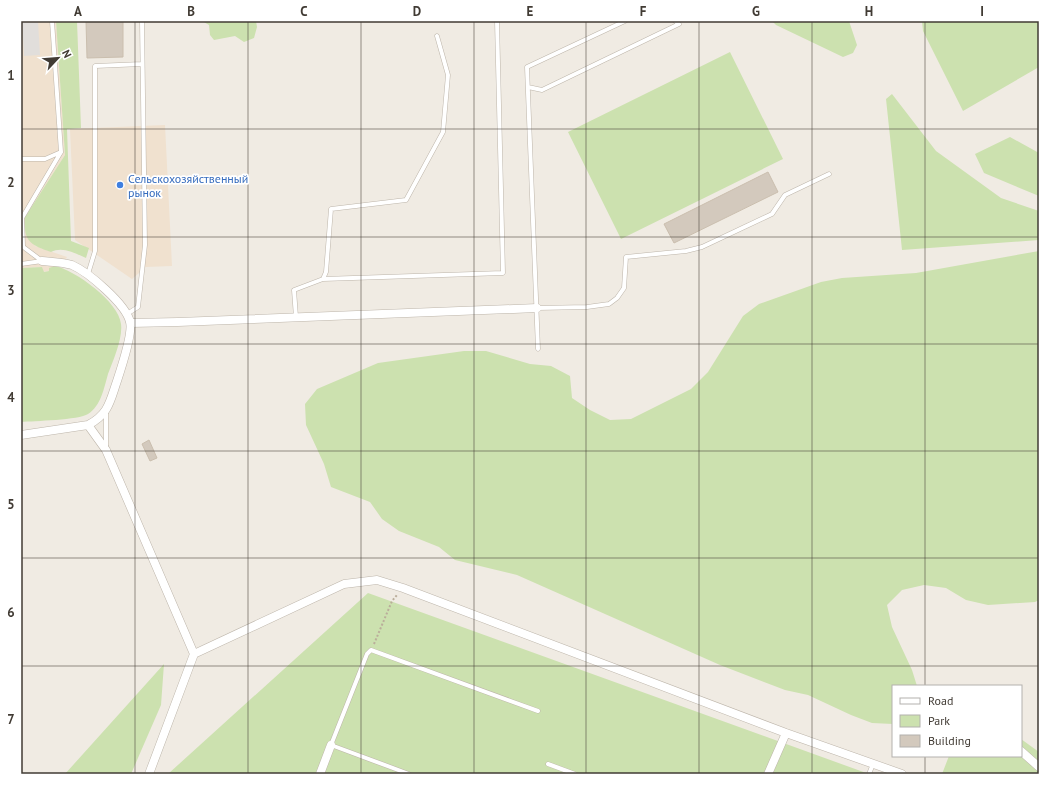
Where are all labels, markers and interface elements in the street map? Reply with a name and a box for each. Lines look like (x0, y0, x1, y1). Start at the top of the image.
text: A (74, 3, 82, 20)
text: B (187, 3, 195, 20)
text: C (300, 3, 308, 20)
text: D (413, 3, 421, 20)
text: E (527, 3, 534, 20)
text: F (640, 3, 647, 20)
text: G (752, 3, 760, 20)
text: H (865, 3, 873, 20)
text: I (980, 3, 984, 20)
north arrow (38, 38, 78, 78)
text: N (59, 47, 75, 60)
text: 1 (7, 67, 15, 84)
place label: Сельскохозяйственный рынок (128, 171, 248, 200)
text: 2 (7, 174, 15, 191)
marker: Сельскохозяйственный рынок (115, 180, 125, 190)
text: 3 (7, 282, 15, 299)
text: 4 (7, 389, 15, 406)
text: 5 (7, 496, 15, 513)
text: 6 (7, 604, 15, 621)
legend (892, 685, 1022, 757)
text: Road (928, 693, 953, 708)
text: 7 (7, 711, 15, 728)
text: Park (928, 713, 950, 728)
text: Building (928, 733, 971, 748)

